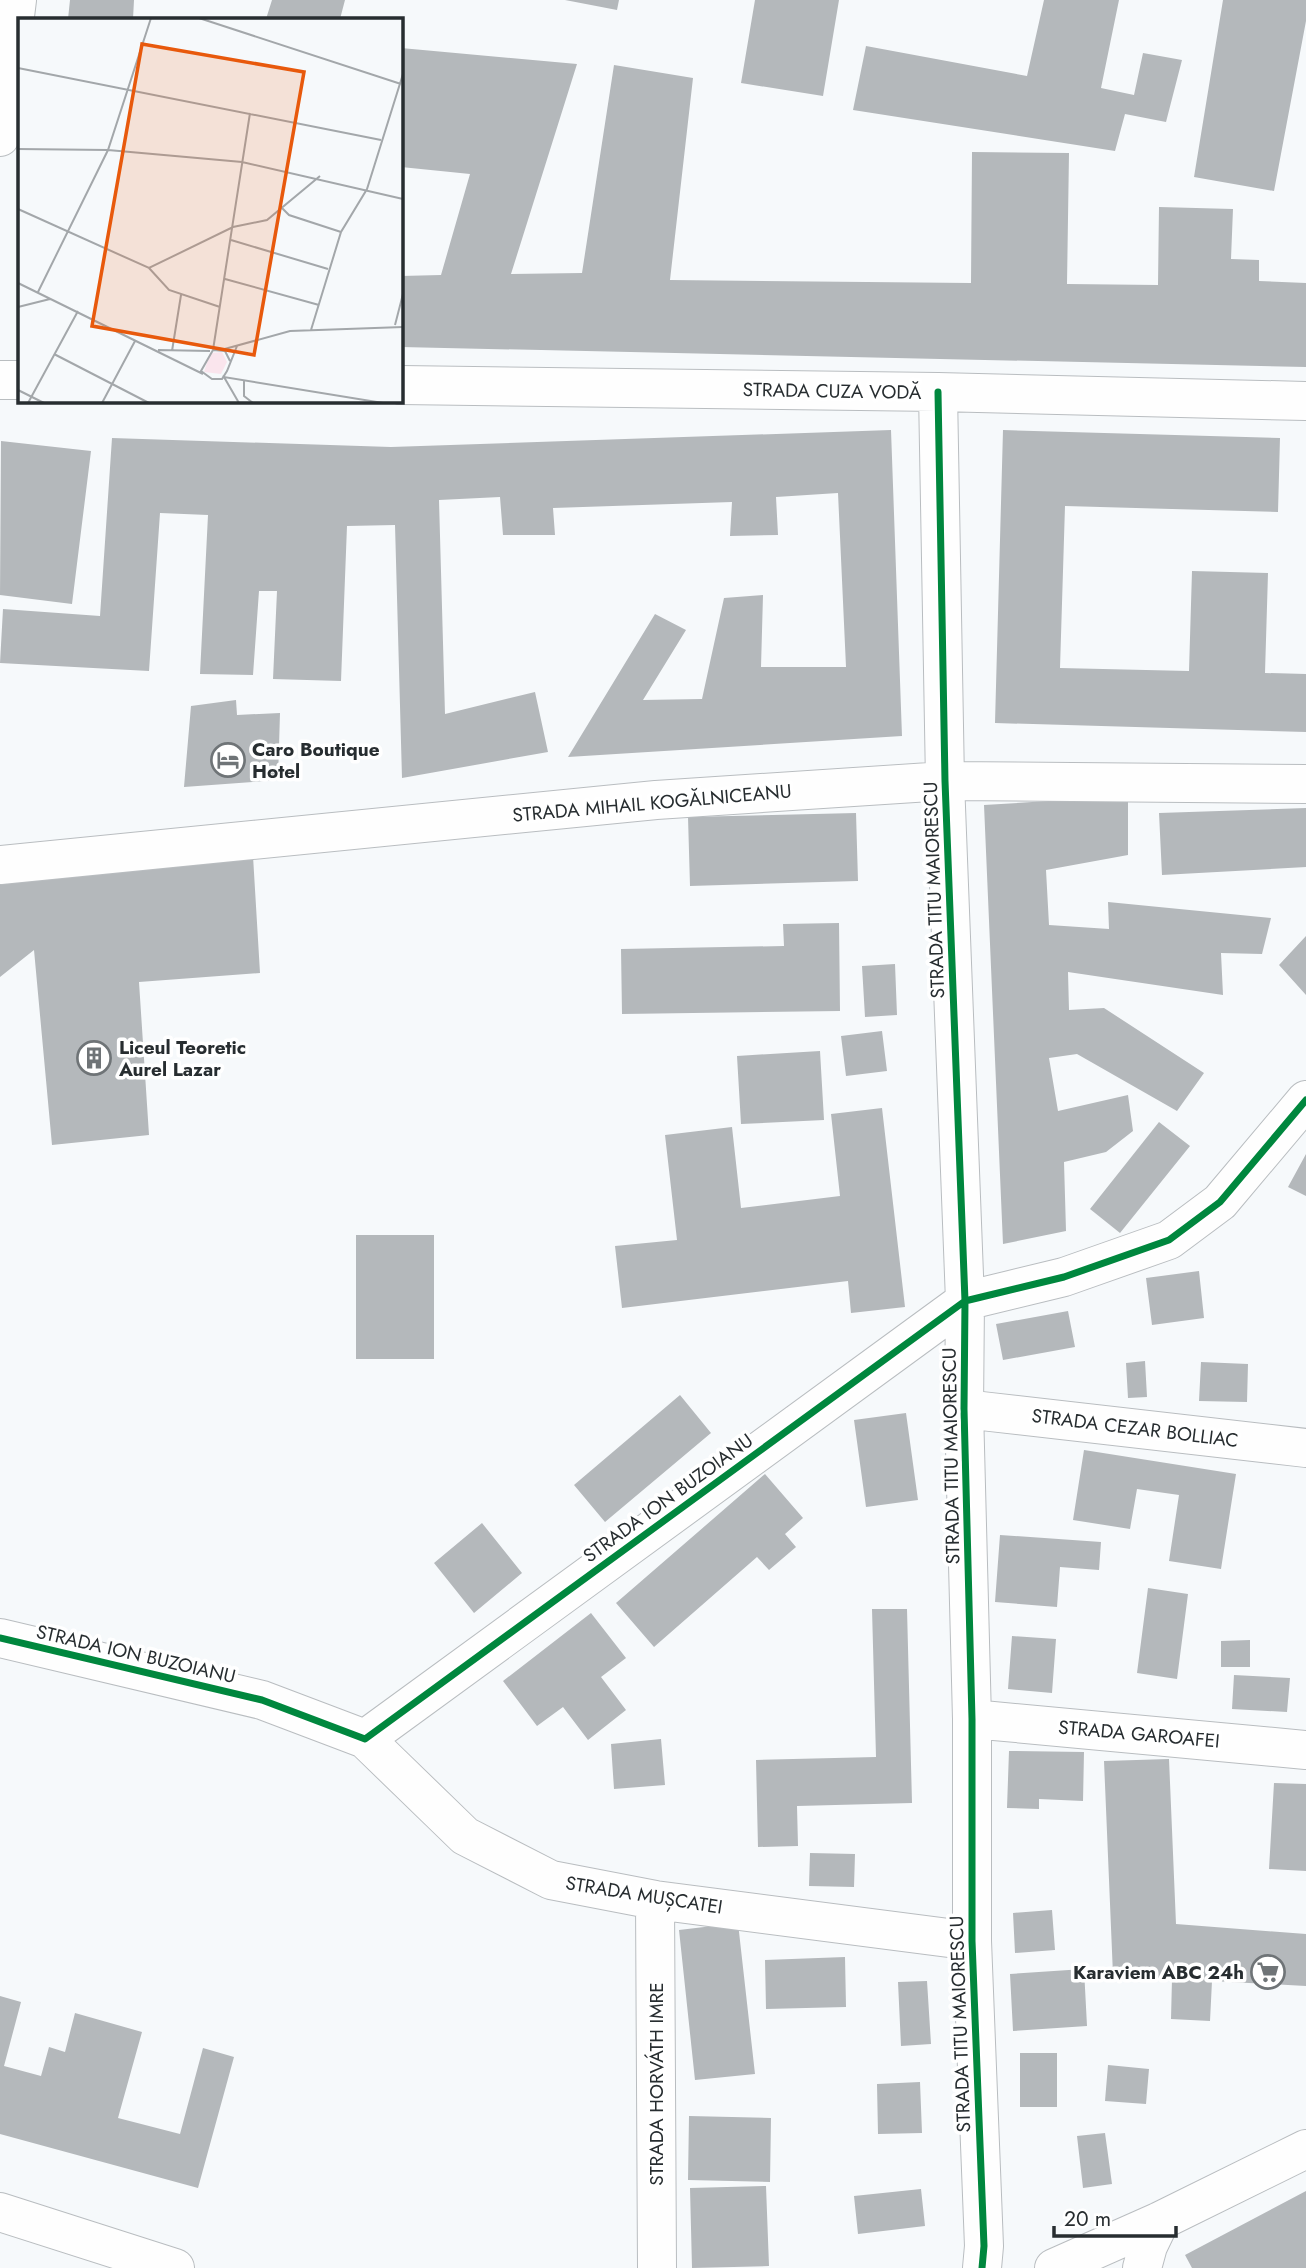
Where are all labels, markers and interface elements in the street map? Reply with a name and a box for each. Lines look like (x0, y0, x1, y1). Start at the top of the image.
inset map (18, 18, 402, 402)
street label: STRADA CUZA VODĂ (742, 376, 922, 406)
place label: Caro Boutique Hotel (252, 736, 380, 785)
hotel icon: Caro Boutique Hotel (209, 741, 247, 779)
street label: STRADA MIHAIL KOGĂLNICEANU (511, 777, 793, 829)
street label: STRADA TITU MAIORESCU (917, 781, 951, 999)
place label: Liceul Teoretic Aurel Lazar (118, 1034, 246, 1083)
building icon: Liceul Teoretic Aurel Lazar (75, 1039, 113, 1077)
street label: STRADA TITU MAIORESCU (936, 1347, 966, 1565)
street label: STRADA CEZAR BOLLIAC (1030, 1402, 1240, 1454)
street label: STRADA ION BUZOIANU (578, 1427, 758, 1569)
street label: STRADA ION BUZOIANU (34, 1618, 238, 1690)
street label: STRADA GAROAFEI (1057, 1713, 1221, 1755)
street label: STRADA MUȘCATEI (564, 1869, 724, 1921)
street label: STRADA TITU MAIORESCU (943, 1915, 977, 2133)
supermarket icon: Karaviem ABC 24h (1249, 1953, 1287, 1991)
place label: Karaviem ABC 24h (1073, 1959, 1244, 1986)
street label: STRADA HORVÁTH IMRE (643, 1982, 670, 2186)
scale bar (1054, 2194, 1176, 2238)
text: 20 m (1064, 2204, 1111, 2234)

